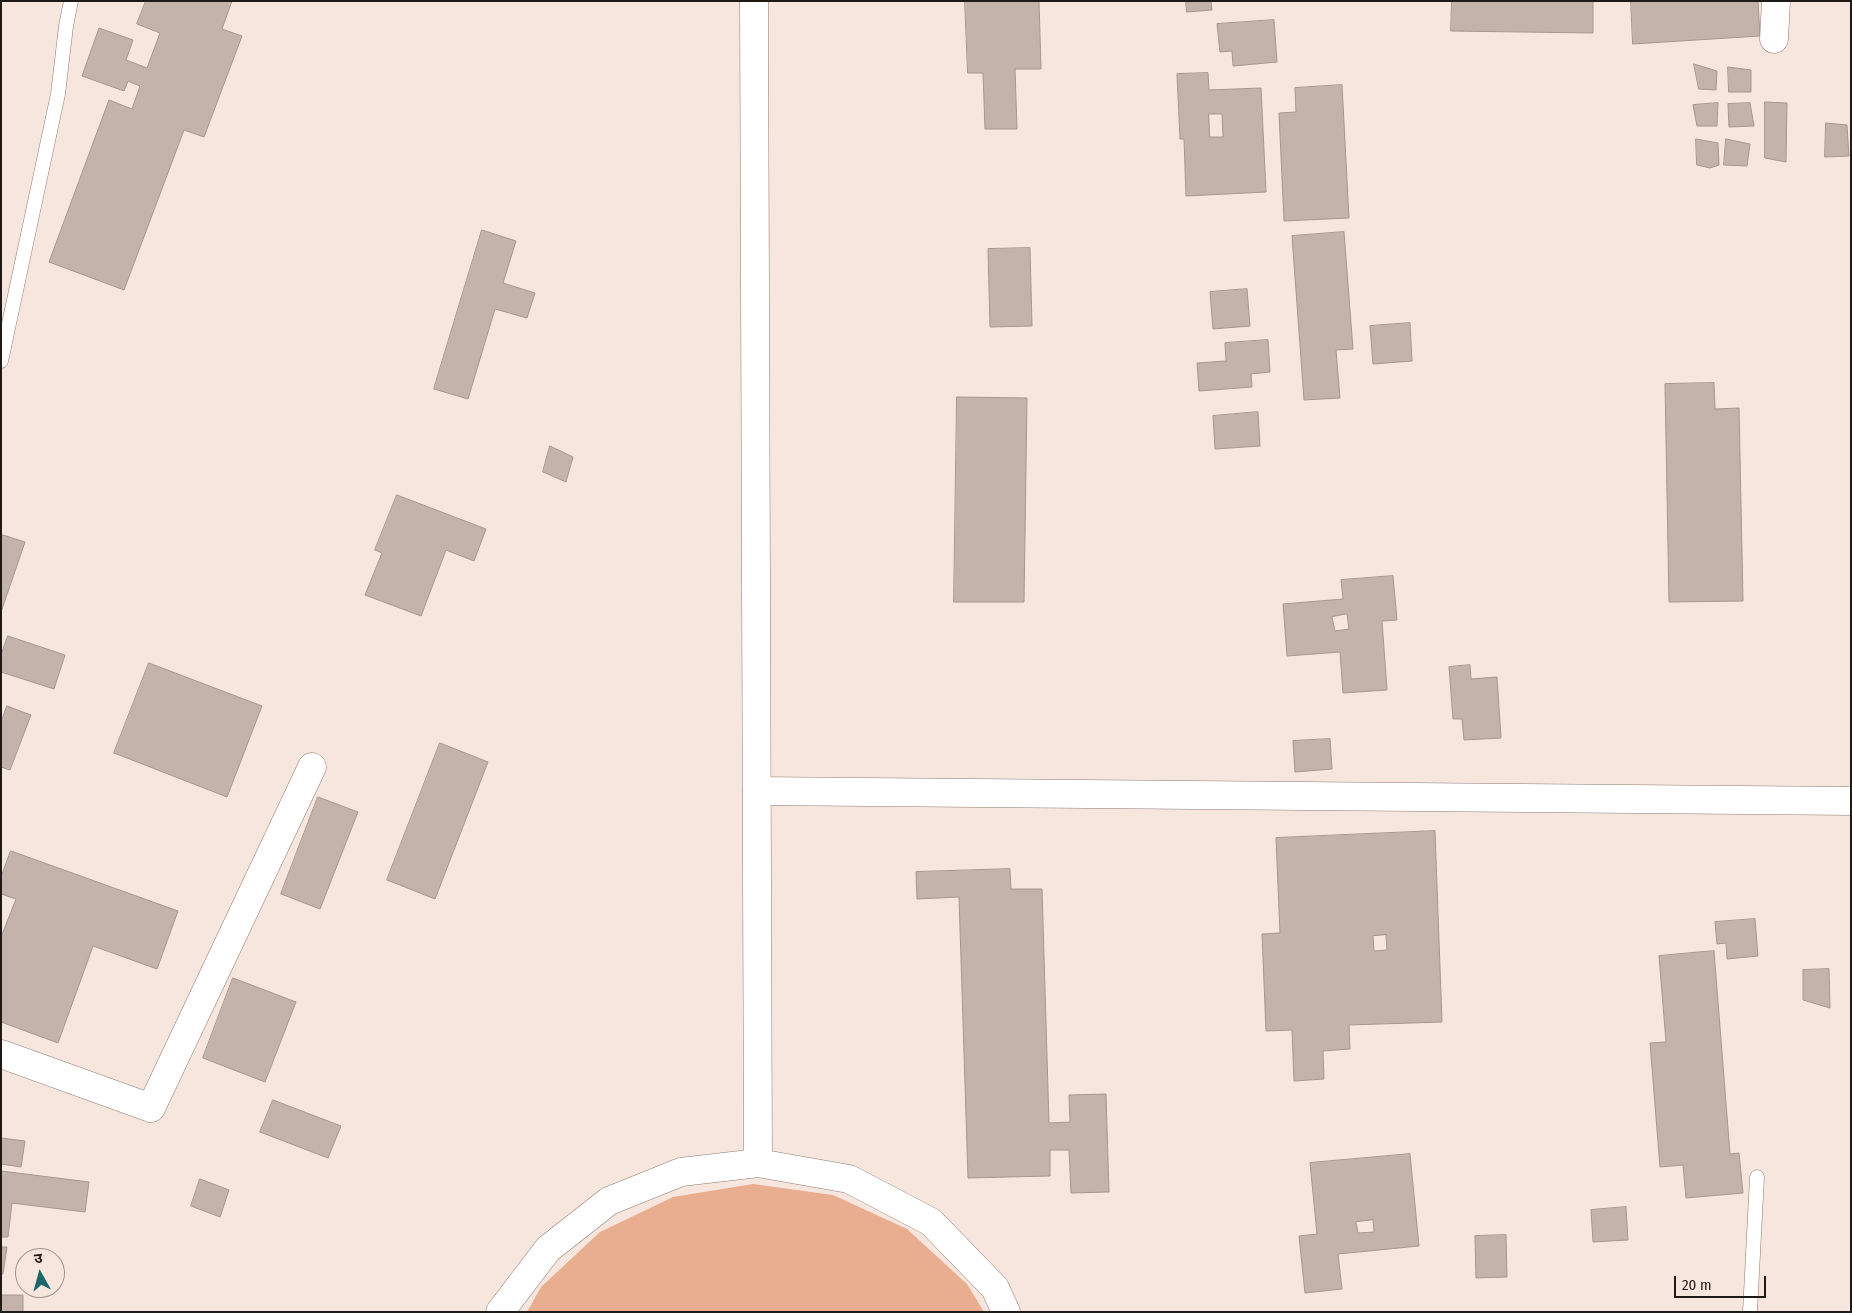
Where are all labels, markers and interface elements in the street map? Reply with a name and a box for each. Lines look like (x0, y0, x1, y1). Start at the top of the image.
north arrow (15, 1248, 65, 1298)
text: उ (33, 1250, 43, 1268)
scale bar (1677, 1266, 1770, 1298)
text: 20 m (1682, 1276, 1712, 1294)

